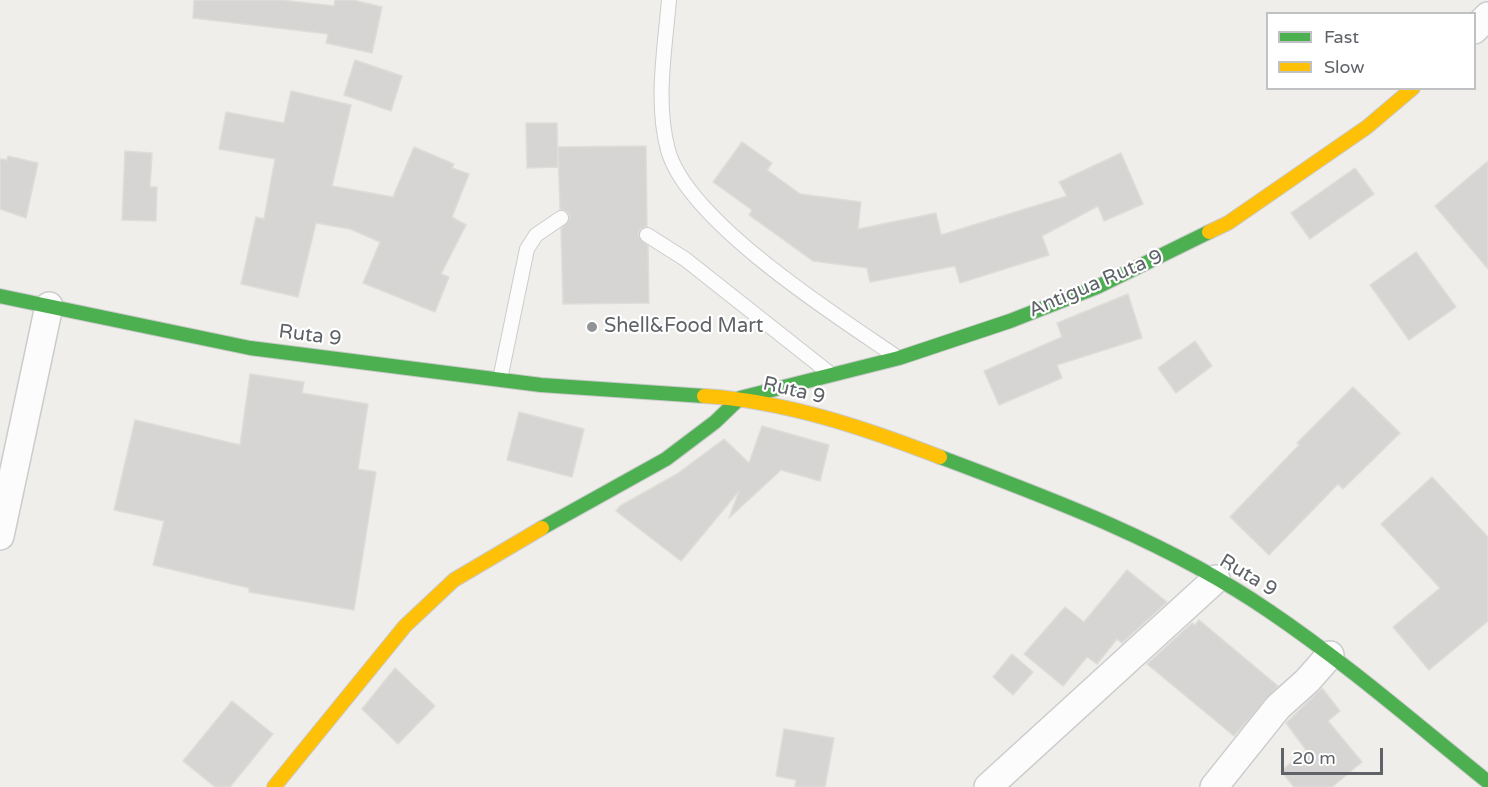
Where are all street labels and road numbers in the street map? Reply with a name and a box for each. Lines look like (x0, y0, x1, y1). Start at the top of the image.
street label: Antigua Ruta 9 (1025, 245, 1167, 323)
street label: Ruta 9 (277, 320, 343, 352)
street label: Ruta 9 (761, 372, 827, 410)
street label: Ruta 9 (1215, 549, 1281, 603)

